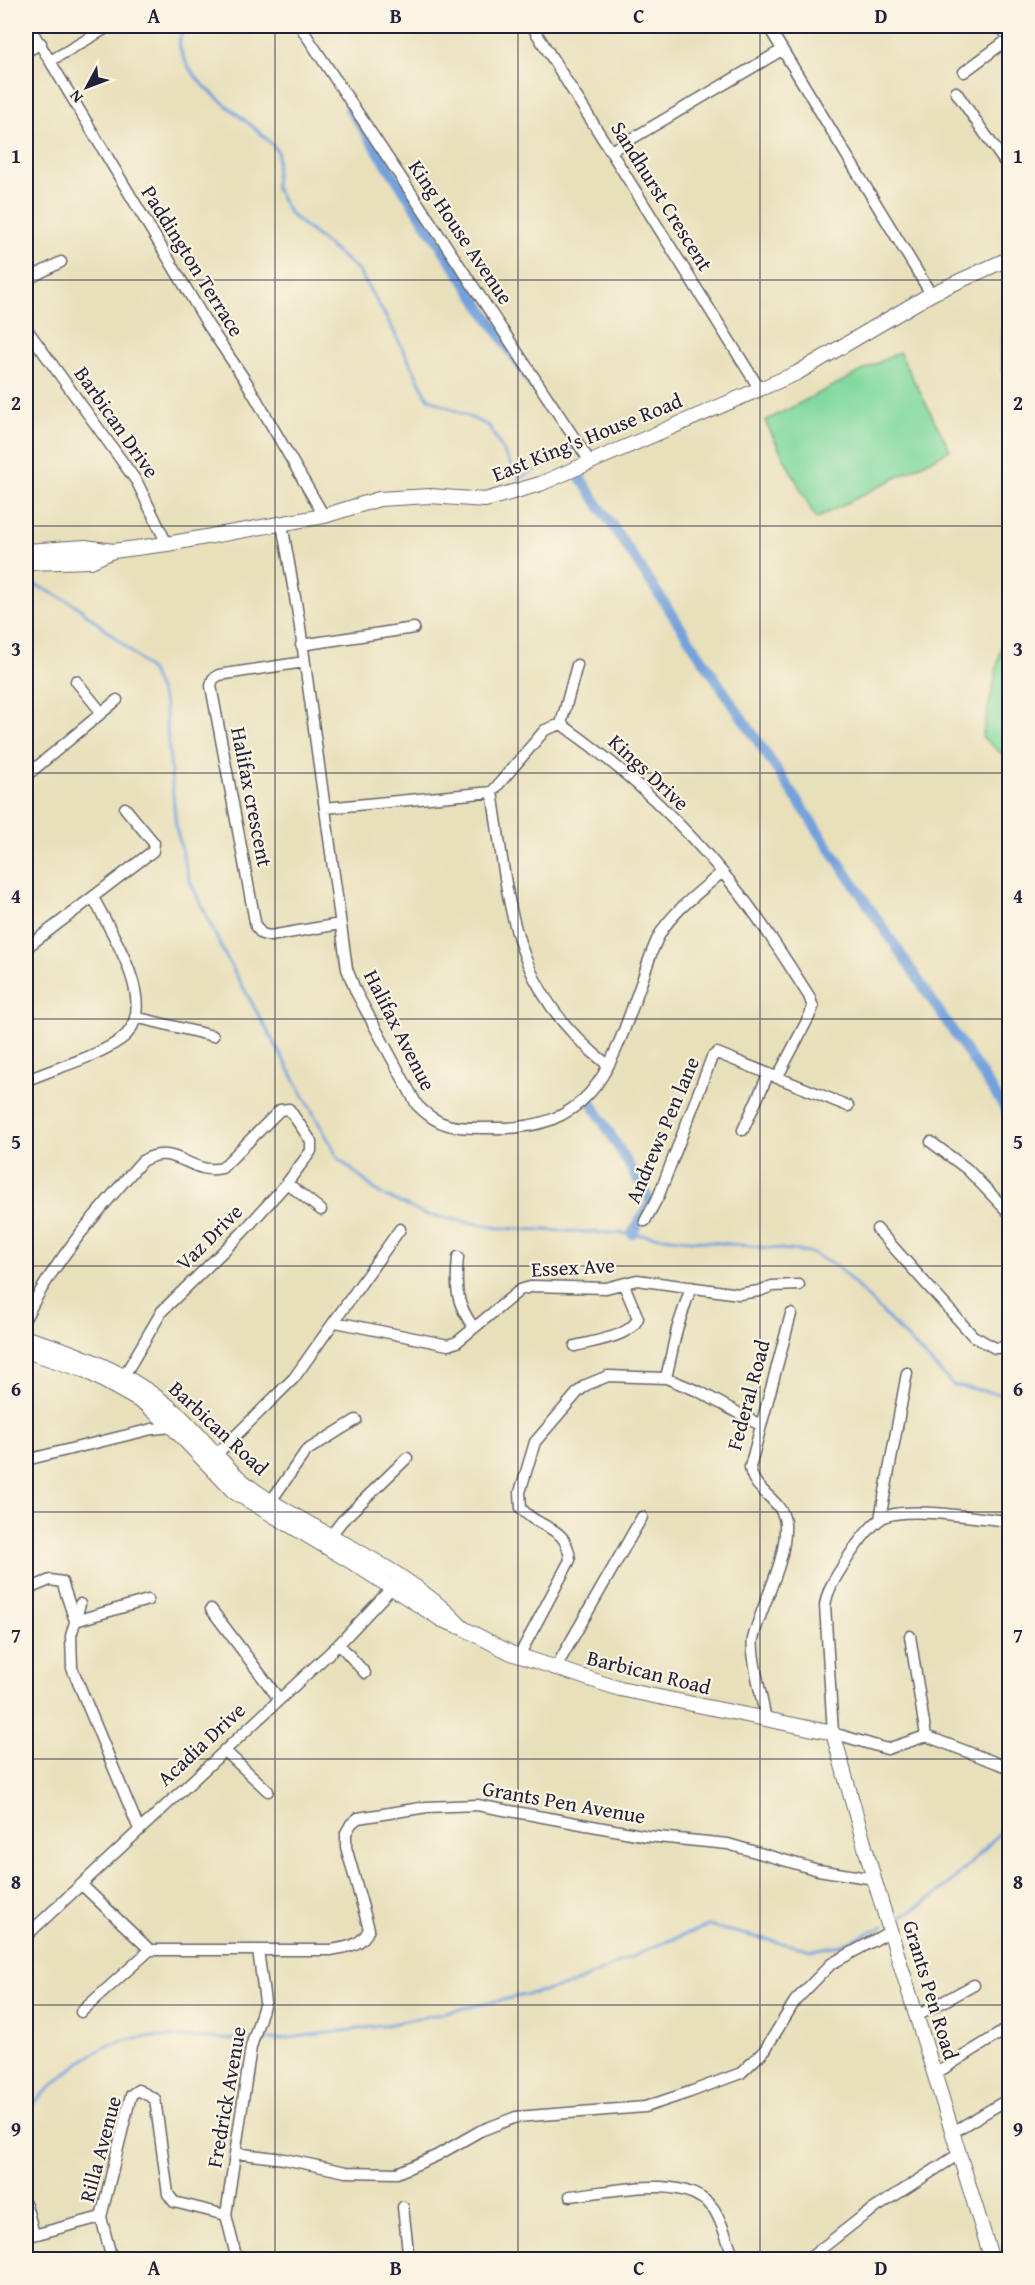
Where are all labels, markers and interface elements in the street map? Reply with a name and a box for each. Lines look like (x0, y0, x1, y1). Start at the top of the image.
text: A (148, 1, 161, 30)
text: B (390, 1, 402, 30)
text: C (633, 1, 645, 30)
text: D (874, 1, 888, 30)
north arrow (57, 57, 117, 117)
text: N (63, 85, 88, 109)
street label: Sandhurst Crescent (603, 115, 721, 278)
text: 1 (11, 141, 21, 170)
text: 1 (1013, 141, 1023, 170)
street label: King House Avenue (401, 153, 521, 311)
street label: Paddington Terrace (134, 179, 252, 343)
street label: Barbican Drive (67, 360, 167, 484)
street label: East King's House Road (487, 384, 687, 489)
text: 2 (11, 388, 21, 417)
text: 2 (1013, 388, 1023, 417)
text: 3 (11, 634, 21, 663)
text: 3 (1013, 634, 1023, 663)
street label: Halifax crescent (223, 724, 281, 870)
street label: Kings Drive (602, 726, 696, 818)
text: 4 (11, 881, 21, 910)
text: 4 (1013, 881, 1023, 910)
street label: Halifax Avenue (356, 964, 444, 1096)
street label: Andrews Pen lane (617, 1052, 707, 1208)
text: 5 (11, 1127, 21, 1156)
text: 5 (1013, 1127, 1023, 1156)
street label: Vaz Drive (169, 1196, 250, 1277)
street label: Essex Ave (530, 1249, 616, 1285)
street label: Federal Road (718, 1336, 778, 1454)
street label: Barbican Road (162, 1373, 277, 1483)
text: 6 (11, 1374, 21, 1403)
text: 6 (1013, 1374, 1023, 1403)
text: 7 (11, 1620, 21, 1649)
text: 7 (1013, 1620, 1023, 1649)
street label: Barbican Road (584, 1642, 715, 1703)
street label: Acadia Drive (150, 1695, 252, 1793)
street label: Grants Pen Avenue (480, 1772, 648, 1832)
text: 8 (11, 1867, 21, 1896)
text: 8 (1013, 1867, 1023, 1896)
street label: Grants Pen Road (895, 1916, 967, 2064)
street label: Fredrick Avenue (198, 2024, 254, 2170)
street label: Rilla Avenue (71, 2092, 129, 2206)
text: 9 (11, 2114, 21, 2143)
text: 9 (1013, 2114, 1023, 2143)
text: A (148, 2253, 161, 2282)
text: B (390, 2253, 402, 2282)
text: C (633, 2253, 645, 2282)
text: D (874, 2253, 888, 2282)

